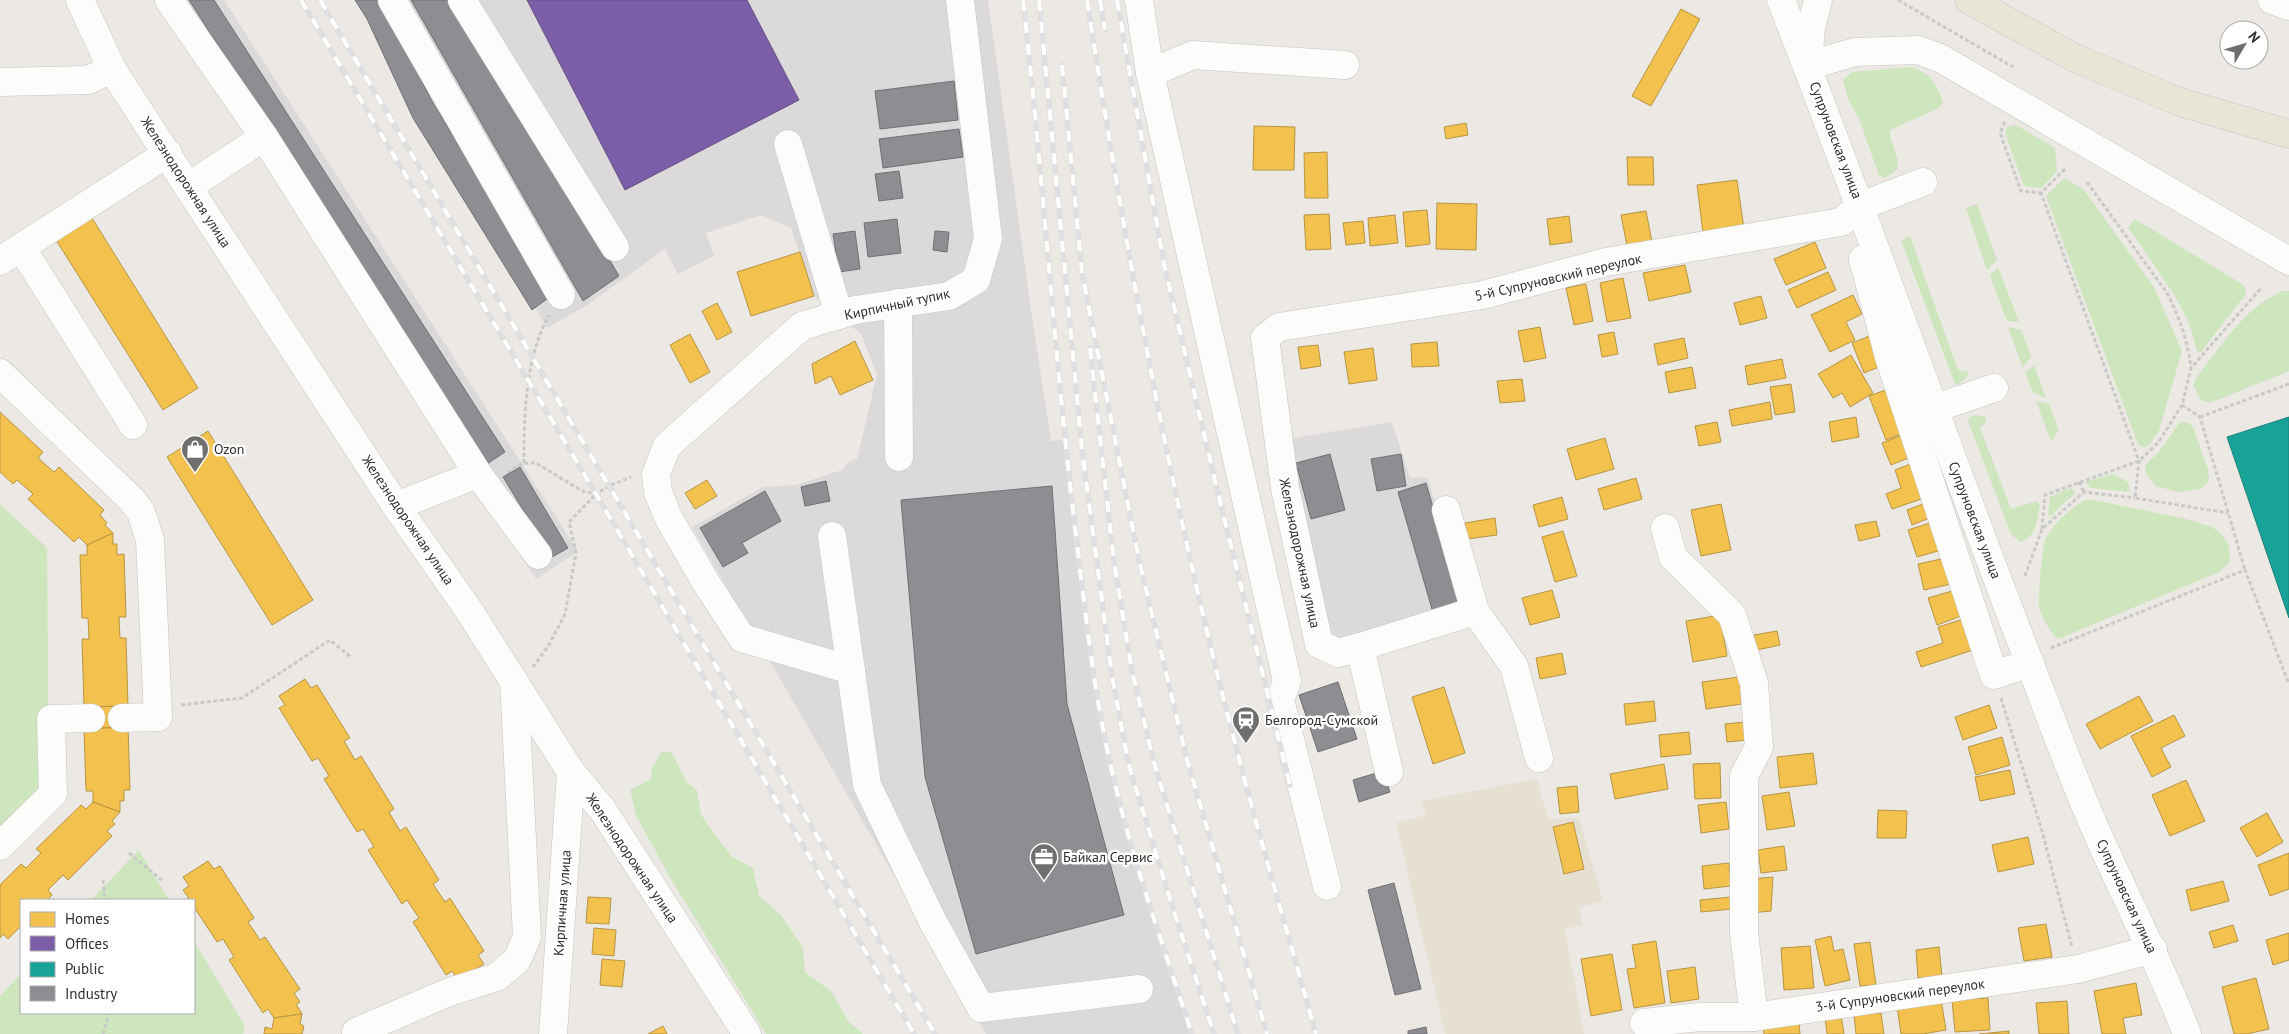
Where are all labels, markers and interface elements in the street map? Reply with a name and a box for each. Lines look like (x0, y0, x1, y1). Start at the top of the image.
north arrow (2219, 20, 2269, 70)
text: N (2244, 28, 2264, 46)
street label: Супруновская улица (1805, 79, 1867, 201)
street label: Железнодорожная улица (136, 112, 235, 251)
street label: 5-й Супруновский переулок (1473, 249, 1643, 305)
street label: Кирпичный тупик (843, 284, 952, 324)
shop icon: Ozon (180, 434, 210, 473)
place label: Ozon (214, 440, 244, 458)
street label: Железнодорожная улица (357, 451, 458, 588)
street label: Супруновская улица (1944, 459, 2006, 581)
street label: Железнодорожная улица (1275, 475, 1325, 630)
station icon: Белгород-Сумской (1231, 705, 1261, 744)
place label: Белгород-Сумской (1265, 711, 1378, 729)
street label: Железнодорожная улица (581, 789, 682, 926)
street label: Супруновская улица (2093, 836, 2161, 956)
office icon: Байкал Сервис (1029, 842, 1059, 881)
place label: Байкал Сервис (1063, 848, 1153, 866)
street label: Кирпичная улица (549, 849, 575, 957)
legend (20, 899, 195, 1014)
text: Homes (65, 909, 109, 928)
text: Offices (65, 934, 109, 953)
text: Public (65, 959, 104, 978)
street label: 3-й Супруновский переулок (1814, 974, 1986, 1016)
text: Industry (65, 984, 117, 1003)

